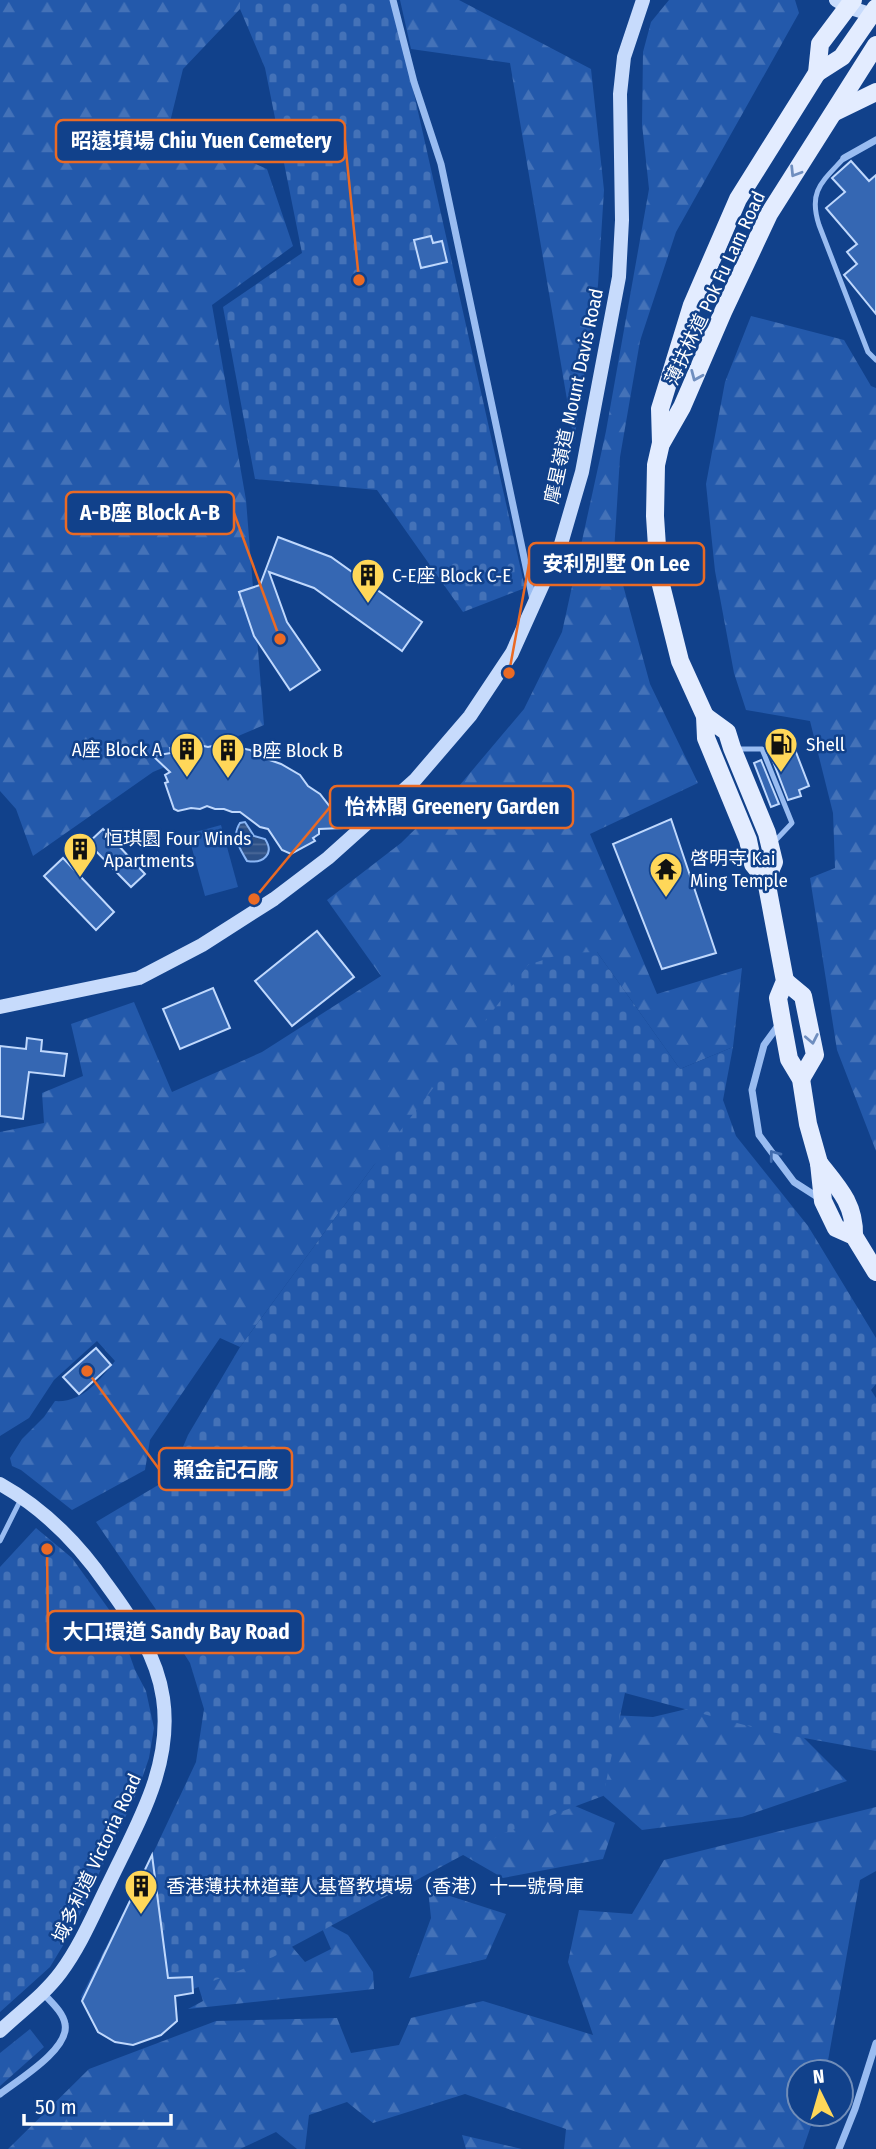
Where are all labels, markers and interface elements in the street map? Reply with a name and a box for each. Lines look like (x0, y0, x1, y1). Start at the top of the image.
callout: 昭遠墳場 Chiu Yuen Cemetery (56, 120, 345, 162)
text: 昭遠墳場 Chiu Yuen Cemetery (70, 128, 333, 154)
one-way arrow (791, 164, 804, 177)
street label: 薄扶林道 Pok Fu Lam Road (660, 187, 770, 389)
street label: 摩星嶺道 Mount Davis Road (540, 286, 608, 506)
one-way arrow (690, 369, 704, 381)
callout: A-B座 Block A-B (66, 492, 234, 534)
text: A-B座 Block A-B (79, 500, 220, 526)
callout: 安利別墅 On Lee (529, 543, 704, 585)
text: 安利別墅 On Lee (542, 551, 690, 577)
building icon: C-E座 Block C-E (349, 556, 387, 605)
place label: C-E座 Block C-E (392, 564, 511, 587)
fuel station icon: Shell (762, 725, 800, 774)
building icon: A座 Block A (168, 730, 206, 779)
building icon: B座 Block B (209, 731, 247, 780)
place label: Shell (806, 733, 845, 756)
place label: A座 Block A (72, 738, 162, 761)
place label: B座 Block B (252, 739, 343, 762)
callout: 怡林閣 Greenery Garden (330, 786, 573, 828)
text: 怡林閣 Greenery Garden (345, 794, 559, 820)
place label: 恒琪園 Four Winds Apartments (104, 827, 251, 872)
building icon: 恒琪園 Four Winds Apartments (61, 830, 99, 879)
place label: 啓明寺 Kai Ming Temple (690, 847, 788, 892)
temple icon: 啓明寺 Kai Ming Temple (647, 850, 685, 899)
one-way arrow (804, 1033, 819, 1045)
one-way arrow (769, 1150, 782, 1163)
callout: 賴金記石廠 (159, 1448, 292, 1490)
text: 賴金記石廠 (174, 1457, 279, 1483)
callout: 大口環道 Sandy Bay Road (48, 1611, 303, 1653)
text: 大口環道 Sandy Bay Road (62, 1619, 290, 1645)
street label: 域多利道 Victoria Road (48, 1770, 146, 1946)
building icon: 香港薄扶林道華人基督教墳場（香港）十一號骨庫 (122, 1867, 160, 1916)
place label: 香港薄扶林道華人基督教墳場（香港）十一號骨庫 (166, 1875, 584, 1898)
north arrow (785, 2058, 855, 2128)
text: N (812, 2065, 825, 2089)
scale bar (24, 2082, 172, 2126)
text: 50 m (35, 2094, 77, 2120)

